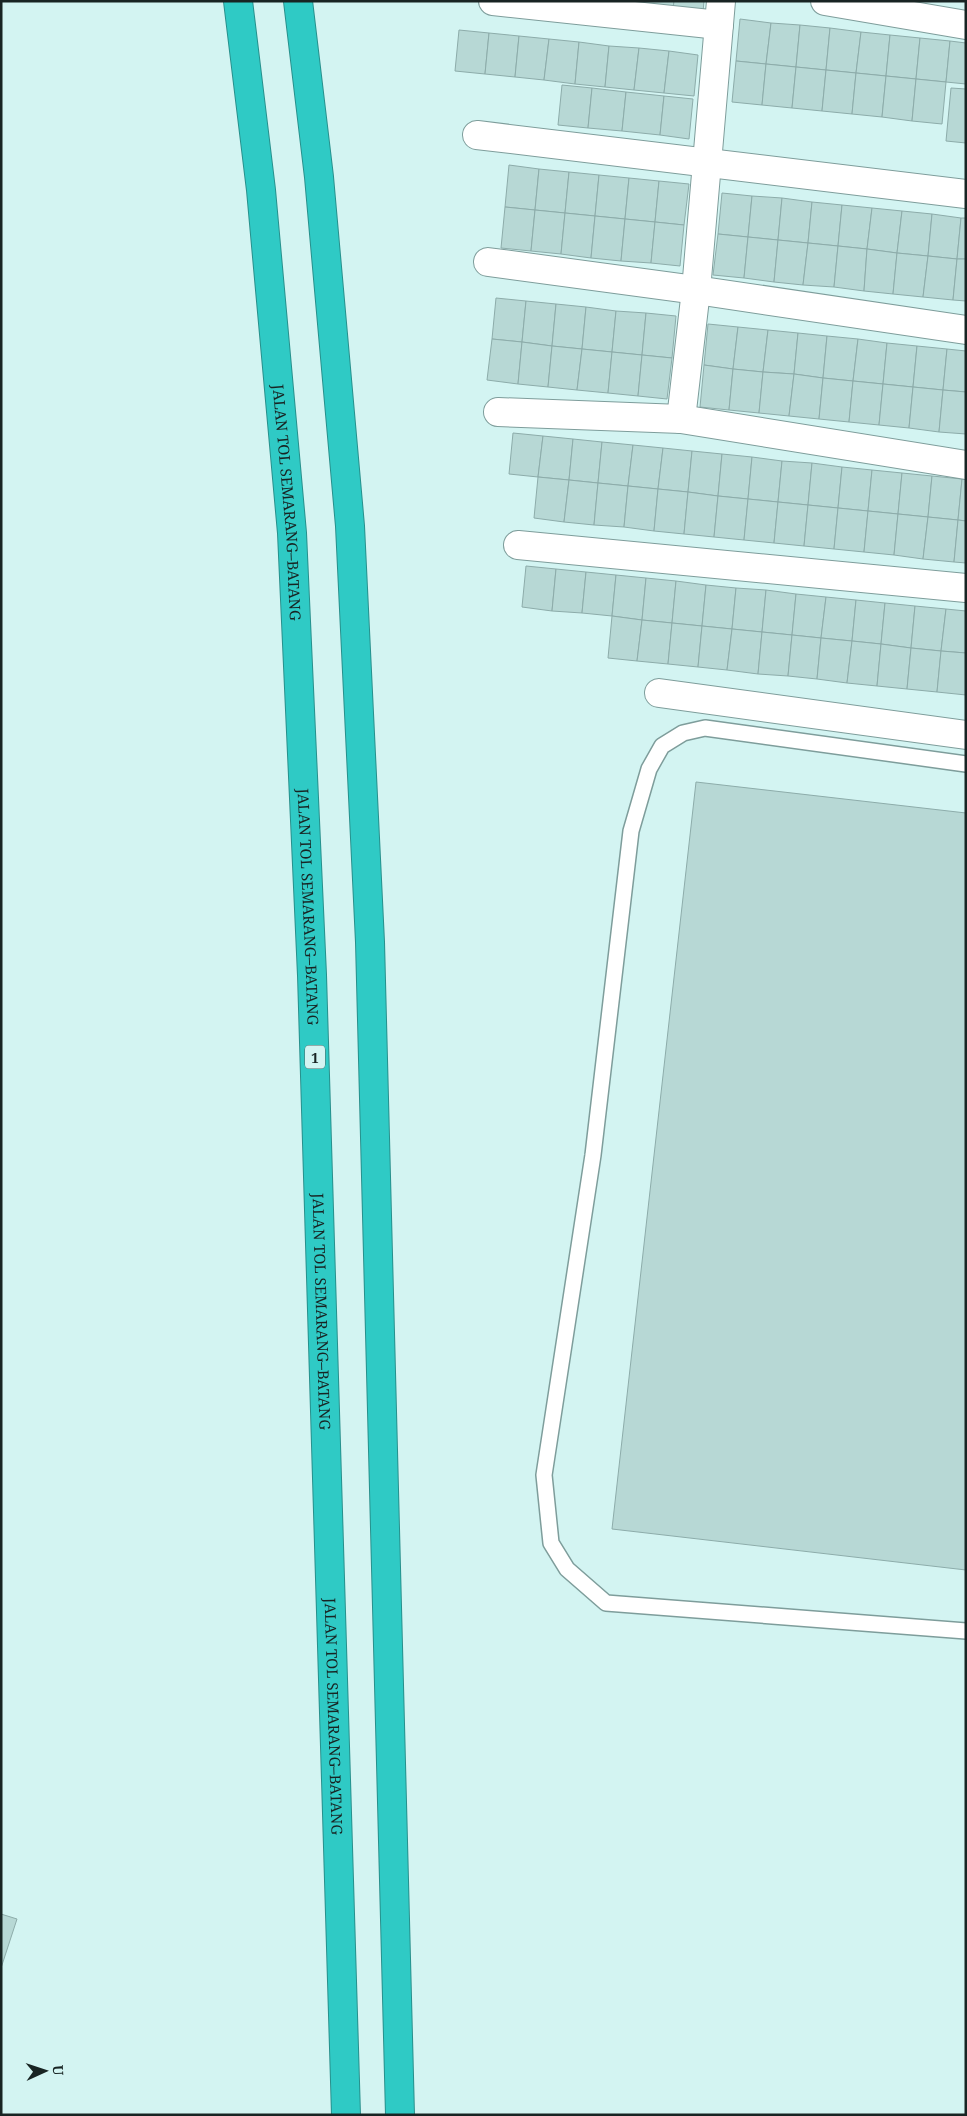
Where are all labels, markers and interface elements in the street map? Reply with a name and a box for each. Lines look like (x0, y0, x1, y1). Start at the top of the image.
street label: JALAN TOL SEMARANG–BATANG (269, 382, 306, 621)
street label: JALAN TOL SEMARANG–BATANG (294, 787, 324, 1026)
road number: 1 (305, 1046, 325, 1068)
street label: JALAN TOL SEMARANG–BATANG (308, 1192, 336, 1431)
street label: JALAN TOL SEMARANG–BATANG (321, 1597, 348, 1835)
north arrow (20, 2046, 70, 2096)
text: U (49, 2065, 68, 2077)

